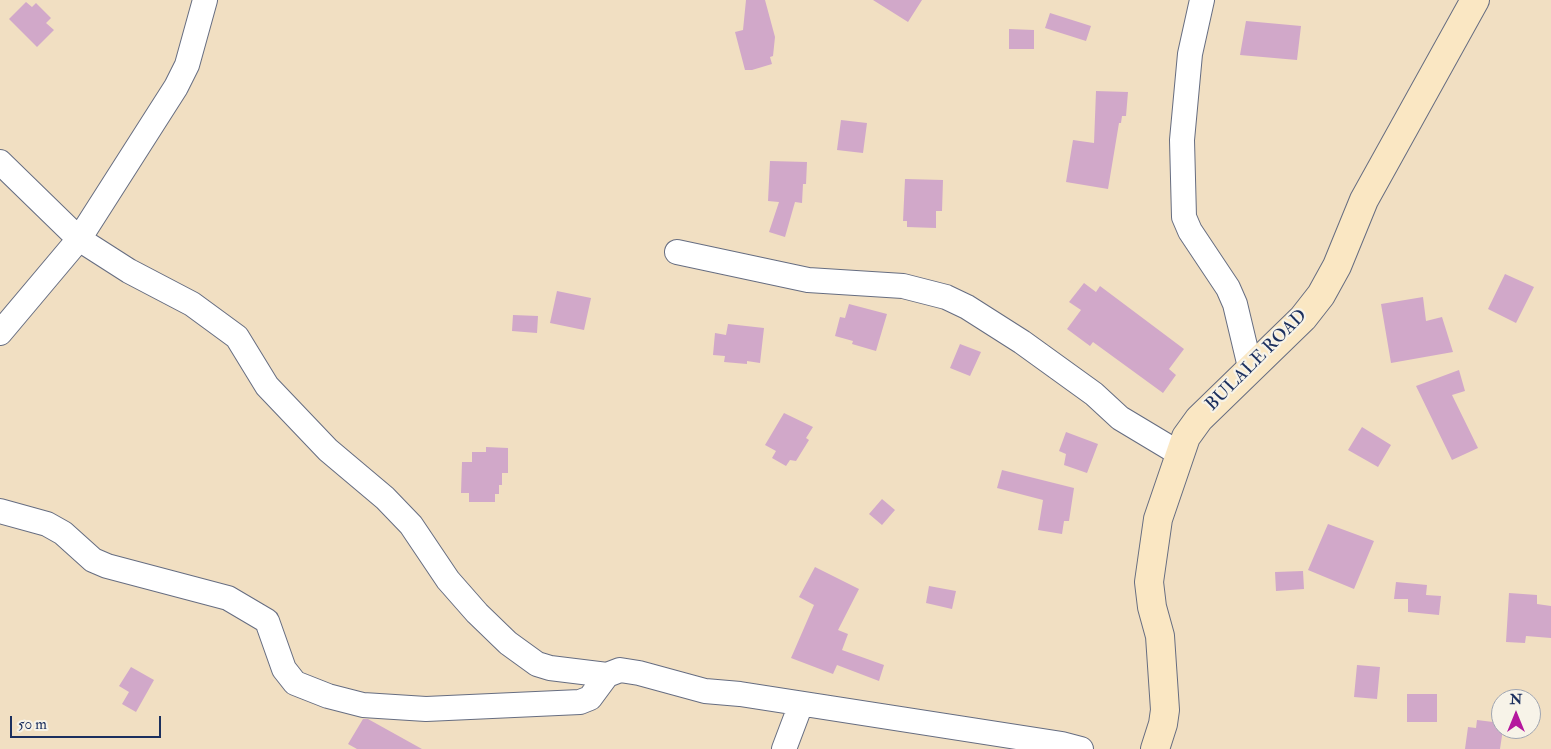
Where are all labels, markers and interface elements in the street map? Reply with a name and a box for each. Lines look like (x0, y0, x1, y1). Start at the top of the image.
street label: BULALE ROAD (1202, 306, 1312, 416)
north arrow (1491, 689, 1541, 739)
text: N (1510, 691, 1522, 708)
scale bar (12, 706, 164, 738)
text: 50 m (18, 715, 47, 734)

